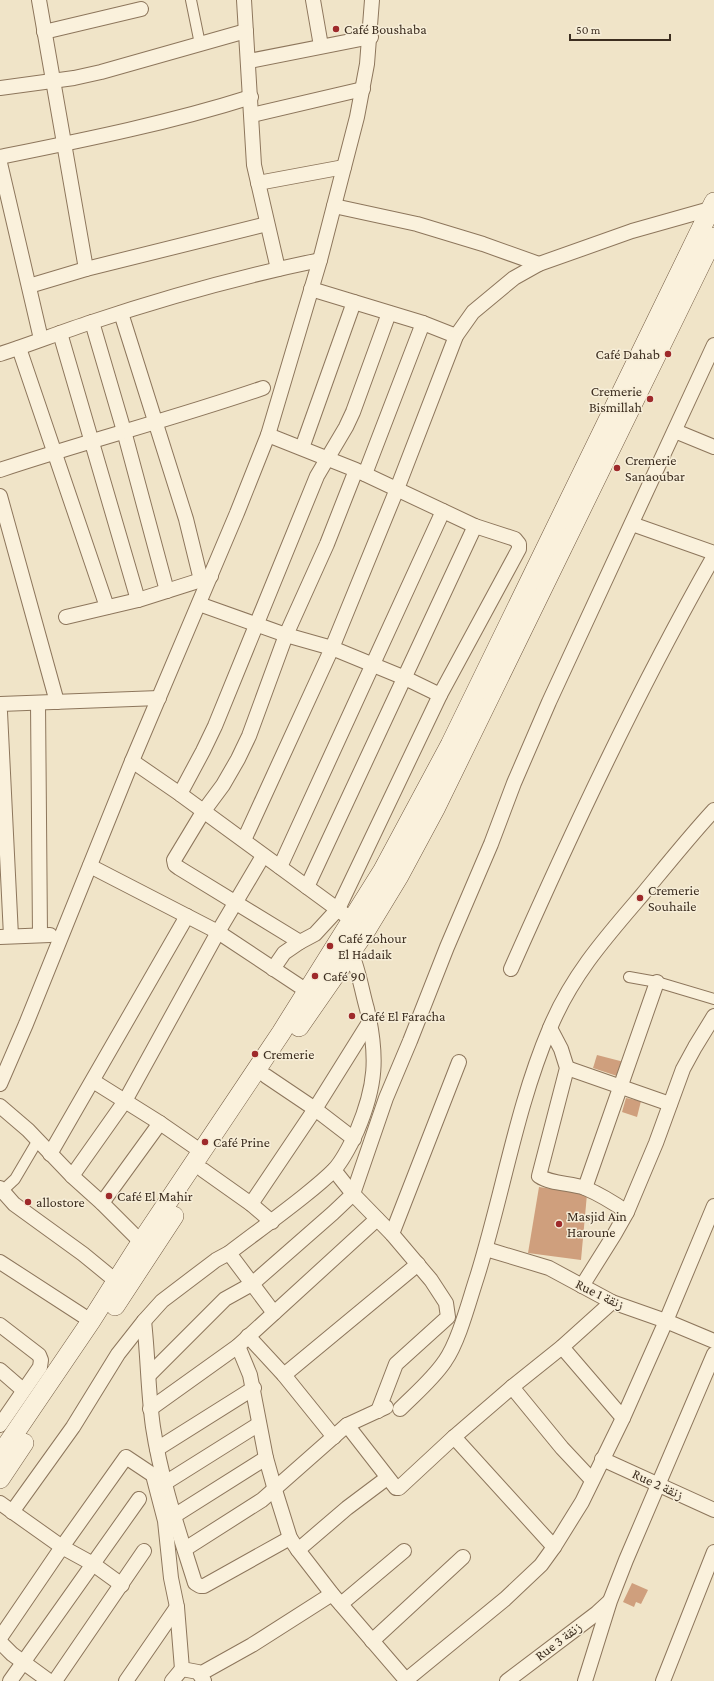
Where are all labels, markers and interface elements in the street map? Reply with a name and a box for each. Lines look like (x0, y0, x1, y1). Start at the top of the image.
scale bar (570, 16, 670, 42)
place label: Café Boushaba (344, 21, 427, 37)
text: 50 m (576, 23, 601, 37)
marker: Café Boushaba (331, 24, 341, 34)
place label: Café Dahab (595, 346, 660, 362)
marker: Café Dahab (663, 349, 673, 359)
place label: Cremerie Bismillah (589, 383, 642, 415)
marker: Cremerie Bismillah (645, 394, 655, 404)
place label: Cremerie Sanaoubar (625, 452, 685, 484)
marker: Cremerie Sanaoubar (612, 463, 622, 473)
place label: Cremerie Souhaile (648, 882, 699, 914)
marker: Cremerie Souhaile (635, 893, 645, 903)
place label: Café Zohour El Hadaik (338, 930, 407, 962)
marker: Café Zohour El Hadaik (325, 941, 335, 951)
place label: Café 90 (323, 968, 366, 984)
marker: Café 90 (310, 971, 320, 981)
place label: Café El Faracha (360, 1008, 446, 1024)
marker: Café El Faracha (347, 1011, 357, 1021)
place label: Cremerie (263, 1046, 314, 1062)
marker: Cremerie (250, 1049, 260, 1059)
place label: Café Prine (213, 1134, 270, 1150)
marker: Café Prine (200, 1137, 210, 1147)
place label: Café El Mahir (117, 1188, 193, 1204)
marker: Café El Mahir (104, 1191, 114, 1201)
place label: allostore (36, 1194, 85, 1210)
marker: allostore (23, 1197, 33, 1207)
place label: Masjid Ain Haroune (567, 1208, 627, 1240)
marker: Masjid Ain Haroune (554, 1219, 564, 1229)
street label: Rue 1 زنقة (573, 1275, 627, 1314)
street label: Rue 2 زنقة (630, 1465, 686, 1504)
street label: Rue 3 زنقة (532, 1618, 585, 1664)

